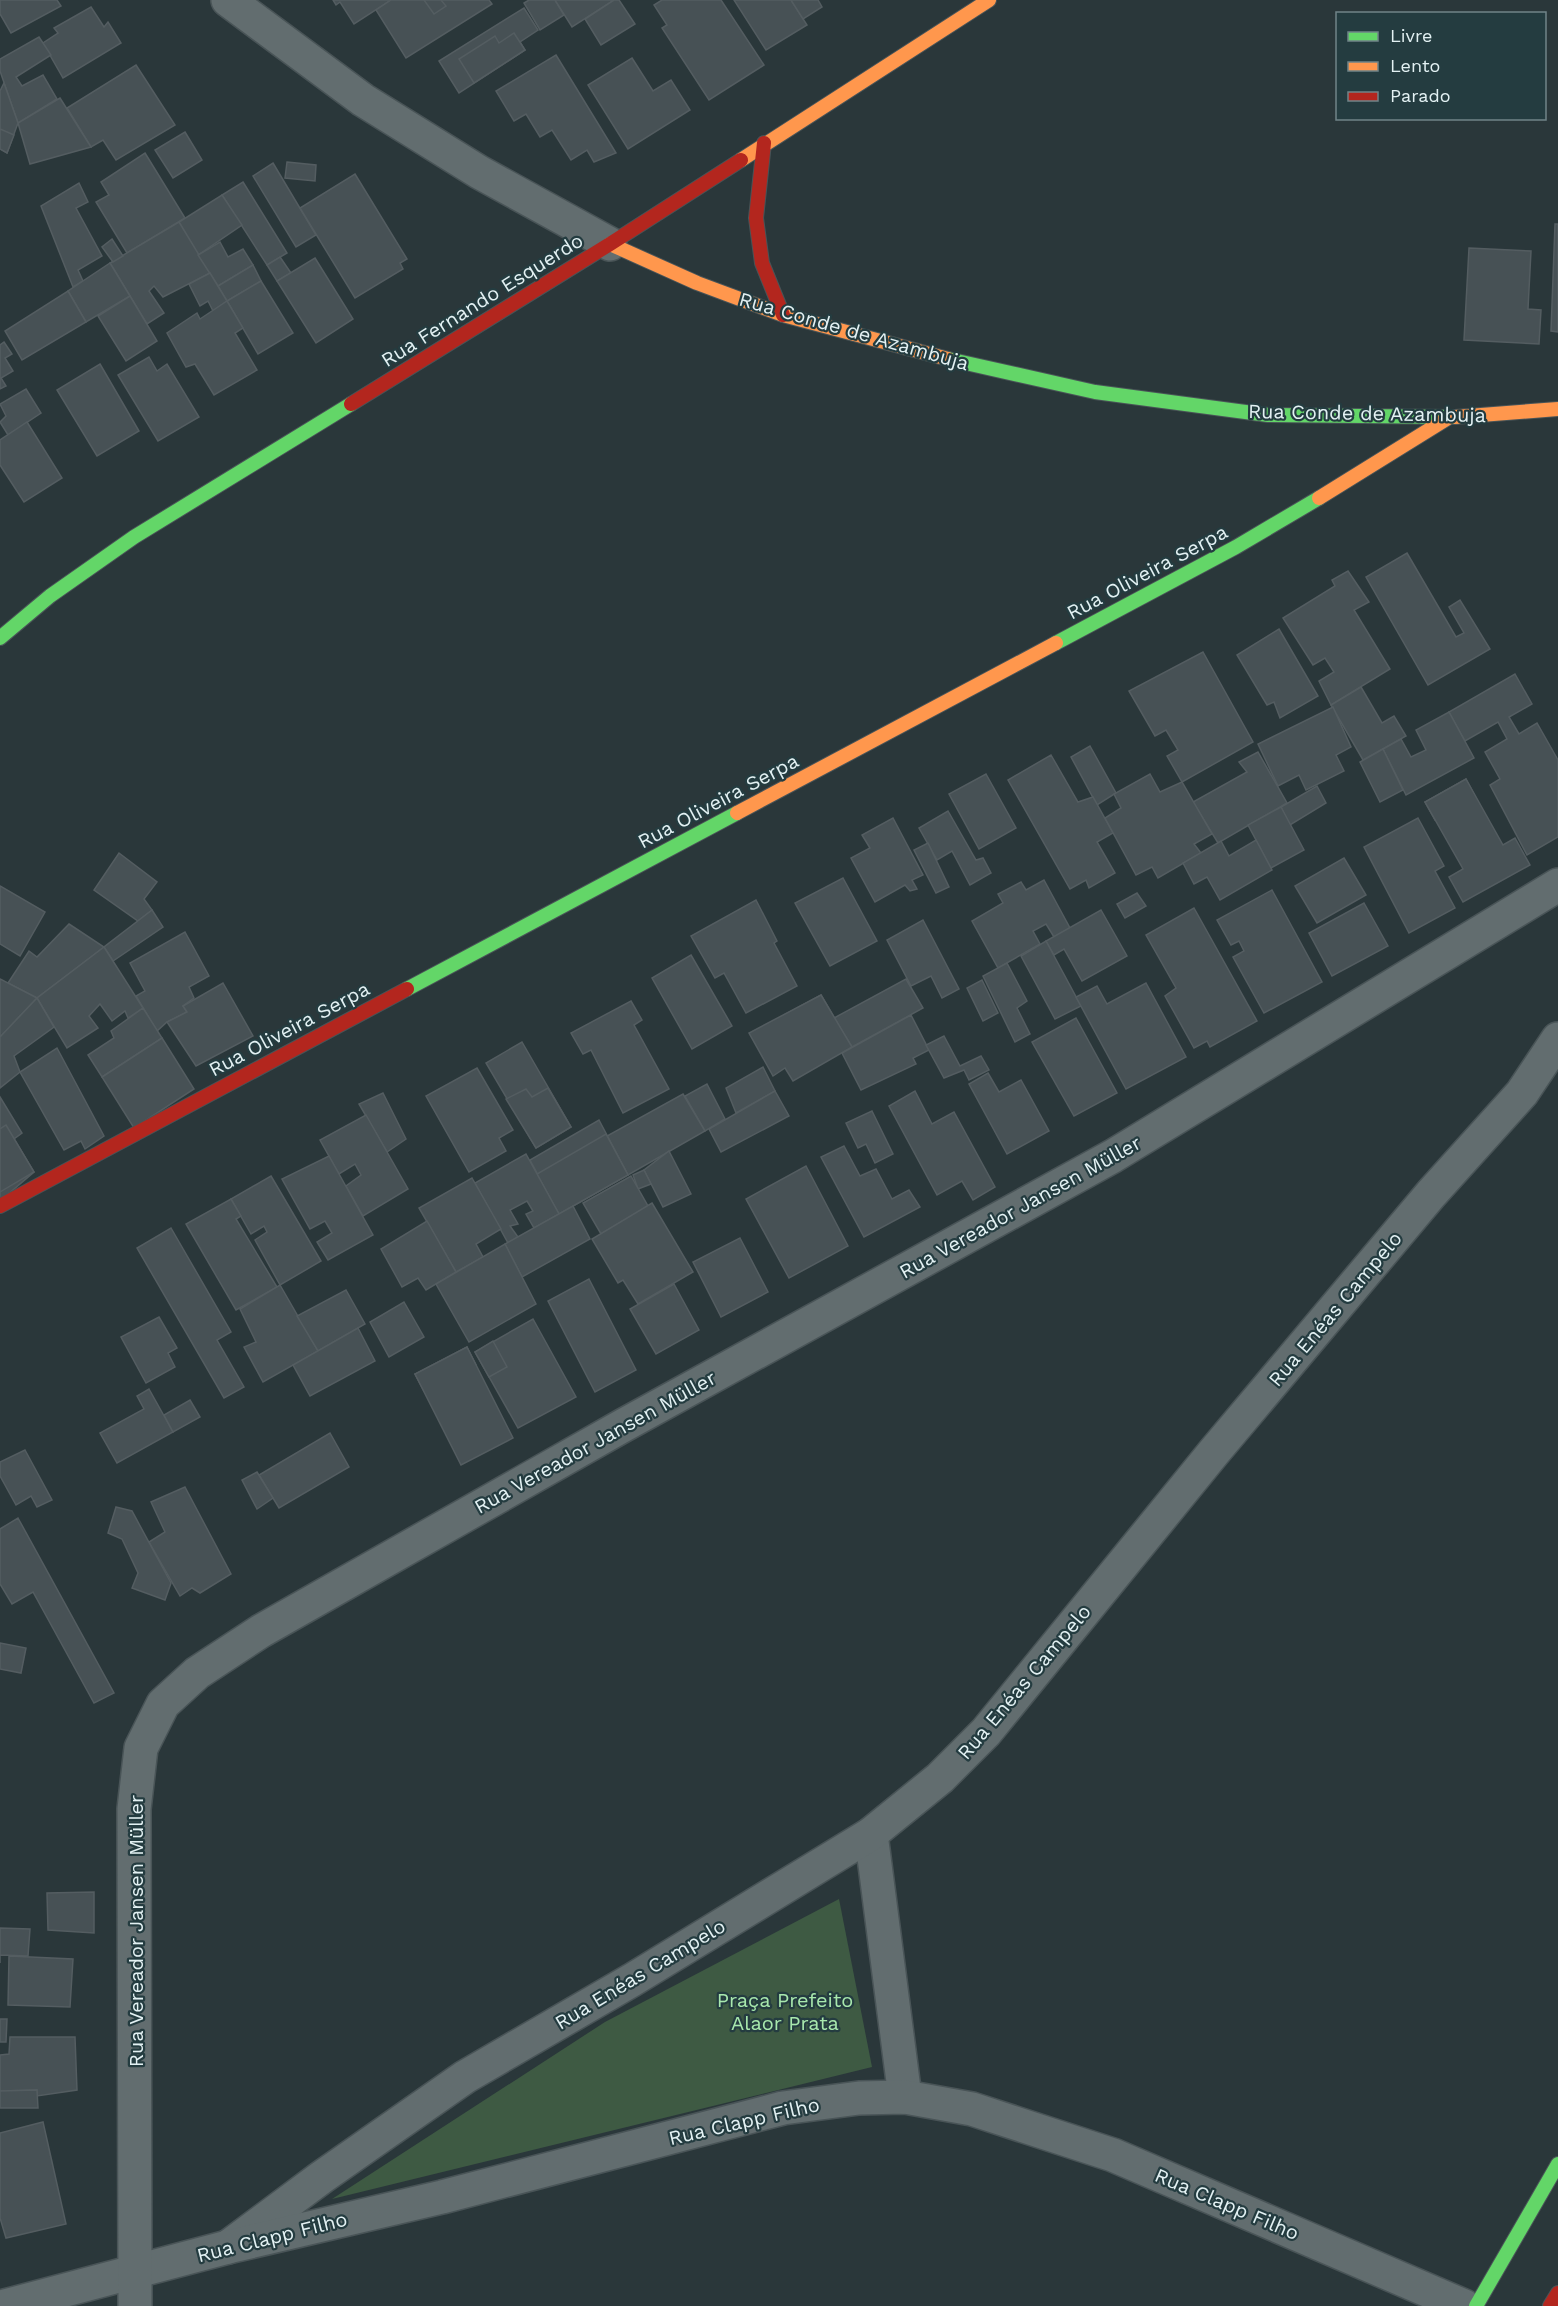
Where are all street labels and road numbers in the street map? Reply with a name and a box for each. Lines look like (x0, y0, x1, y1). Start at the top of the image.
street label: Rua Fernando Esquerdo (377, 228, 587, 372)
street label: Rua Conde de Azambuja (736, 287, 972, 375)
street label: Rua Conde de Azambuja (1248, 399, 1486, 427)
street label: Rua Oliveira Serpa (1062, 519, 1232, 625)
street label: Rua Oliveira Serpa (633, 748, 803, 854)
street label: Rua Oliveira Serpa (204, 976, 374, 1082)
street label: Rua Vereador Jansen Müller (895, 1130, 1145, 1284)
street label: Rua Enéas Campelo (1263, 1227, 1407, 1391)
street label: Rua Vereador Jansen Müller (470, 1365, 720, 1519)
street label: Rua Enéas Campelo (952, 1600, 1096, 1764)
street label: Rua Vereador Jansen Müller (124, 1795, 148, 2067)
street label: Rua Enéas Campelo (550, 1914, 730, 2034)
street label: Rua Clapp Filho (666, 2092, 822, 2150)
street label: Rua Clapp Filho (1151, 2163, 1303, 2245)
street label: Rua Clapp Filho (194, 2207, 350, 2267)

